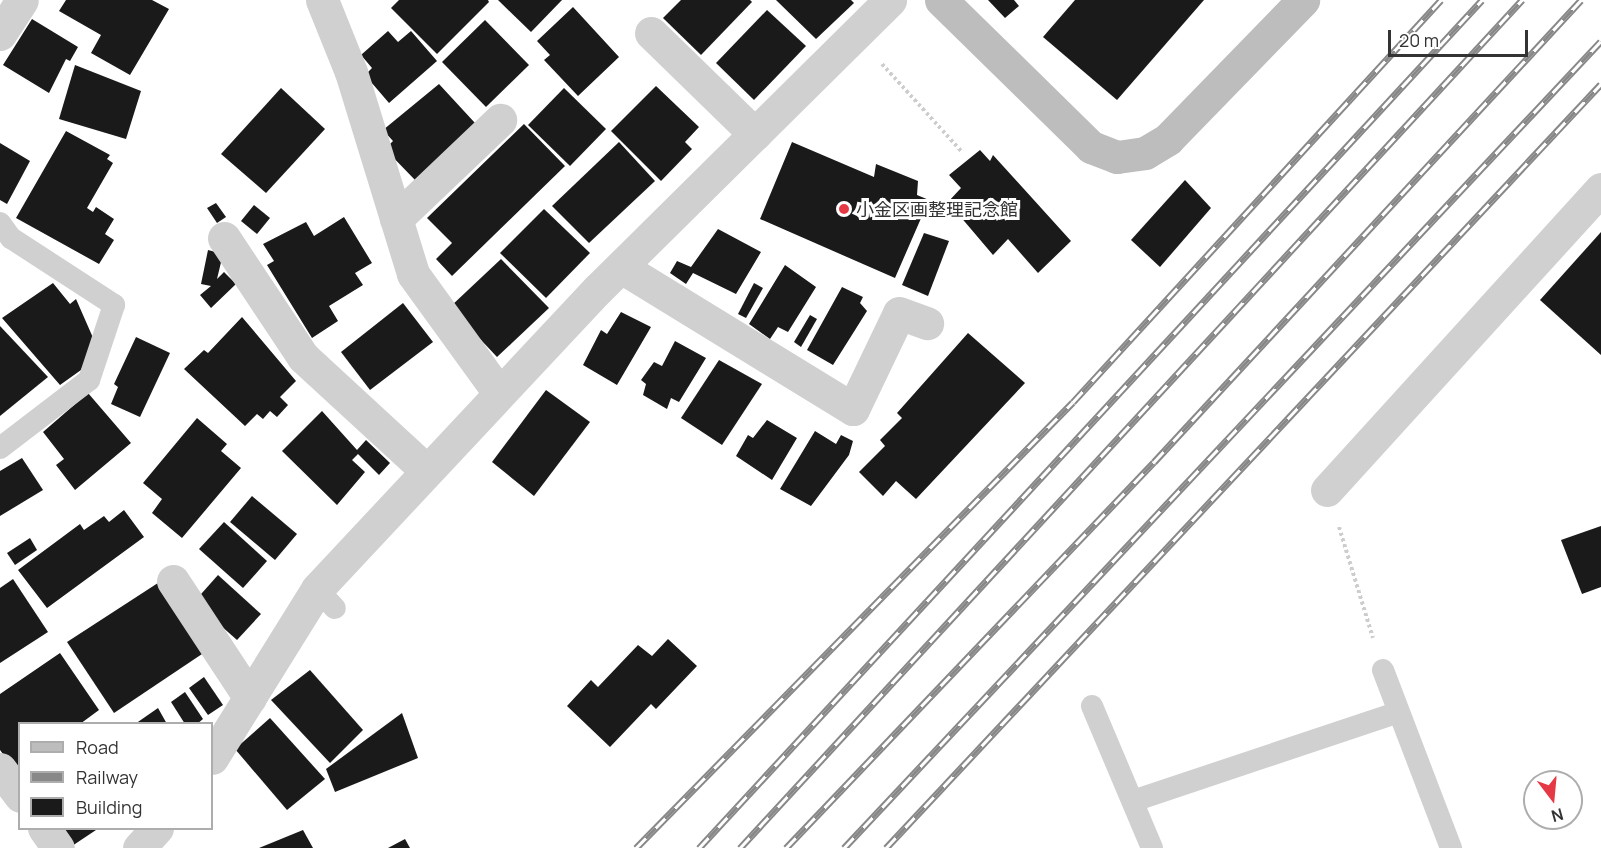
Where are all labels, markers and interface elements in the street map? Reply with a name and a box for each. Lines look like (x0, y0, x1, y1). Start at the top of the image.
scale bar (1391, 18, 1530, 56)
text: 20 m (1399, 28, 1439, 52)
place label: 小金区画整理記念館 (856, 198, 1018, 220)
marker: 小金区画整理記念館 (837, 202, 851, 216)
legend (18, 722, 213, 830)
text: Road (76, 735, 119, 759)
text: Railway (76, 765, 138, 789)
north arrow (1523, 770, 1583, 830)
text: Building (76, 795, 142, 819)
text: N (1549, 803, 1566, 828)

